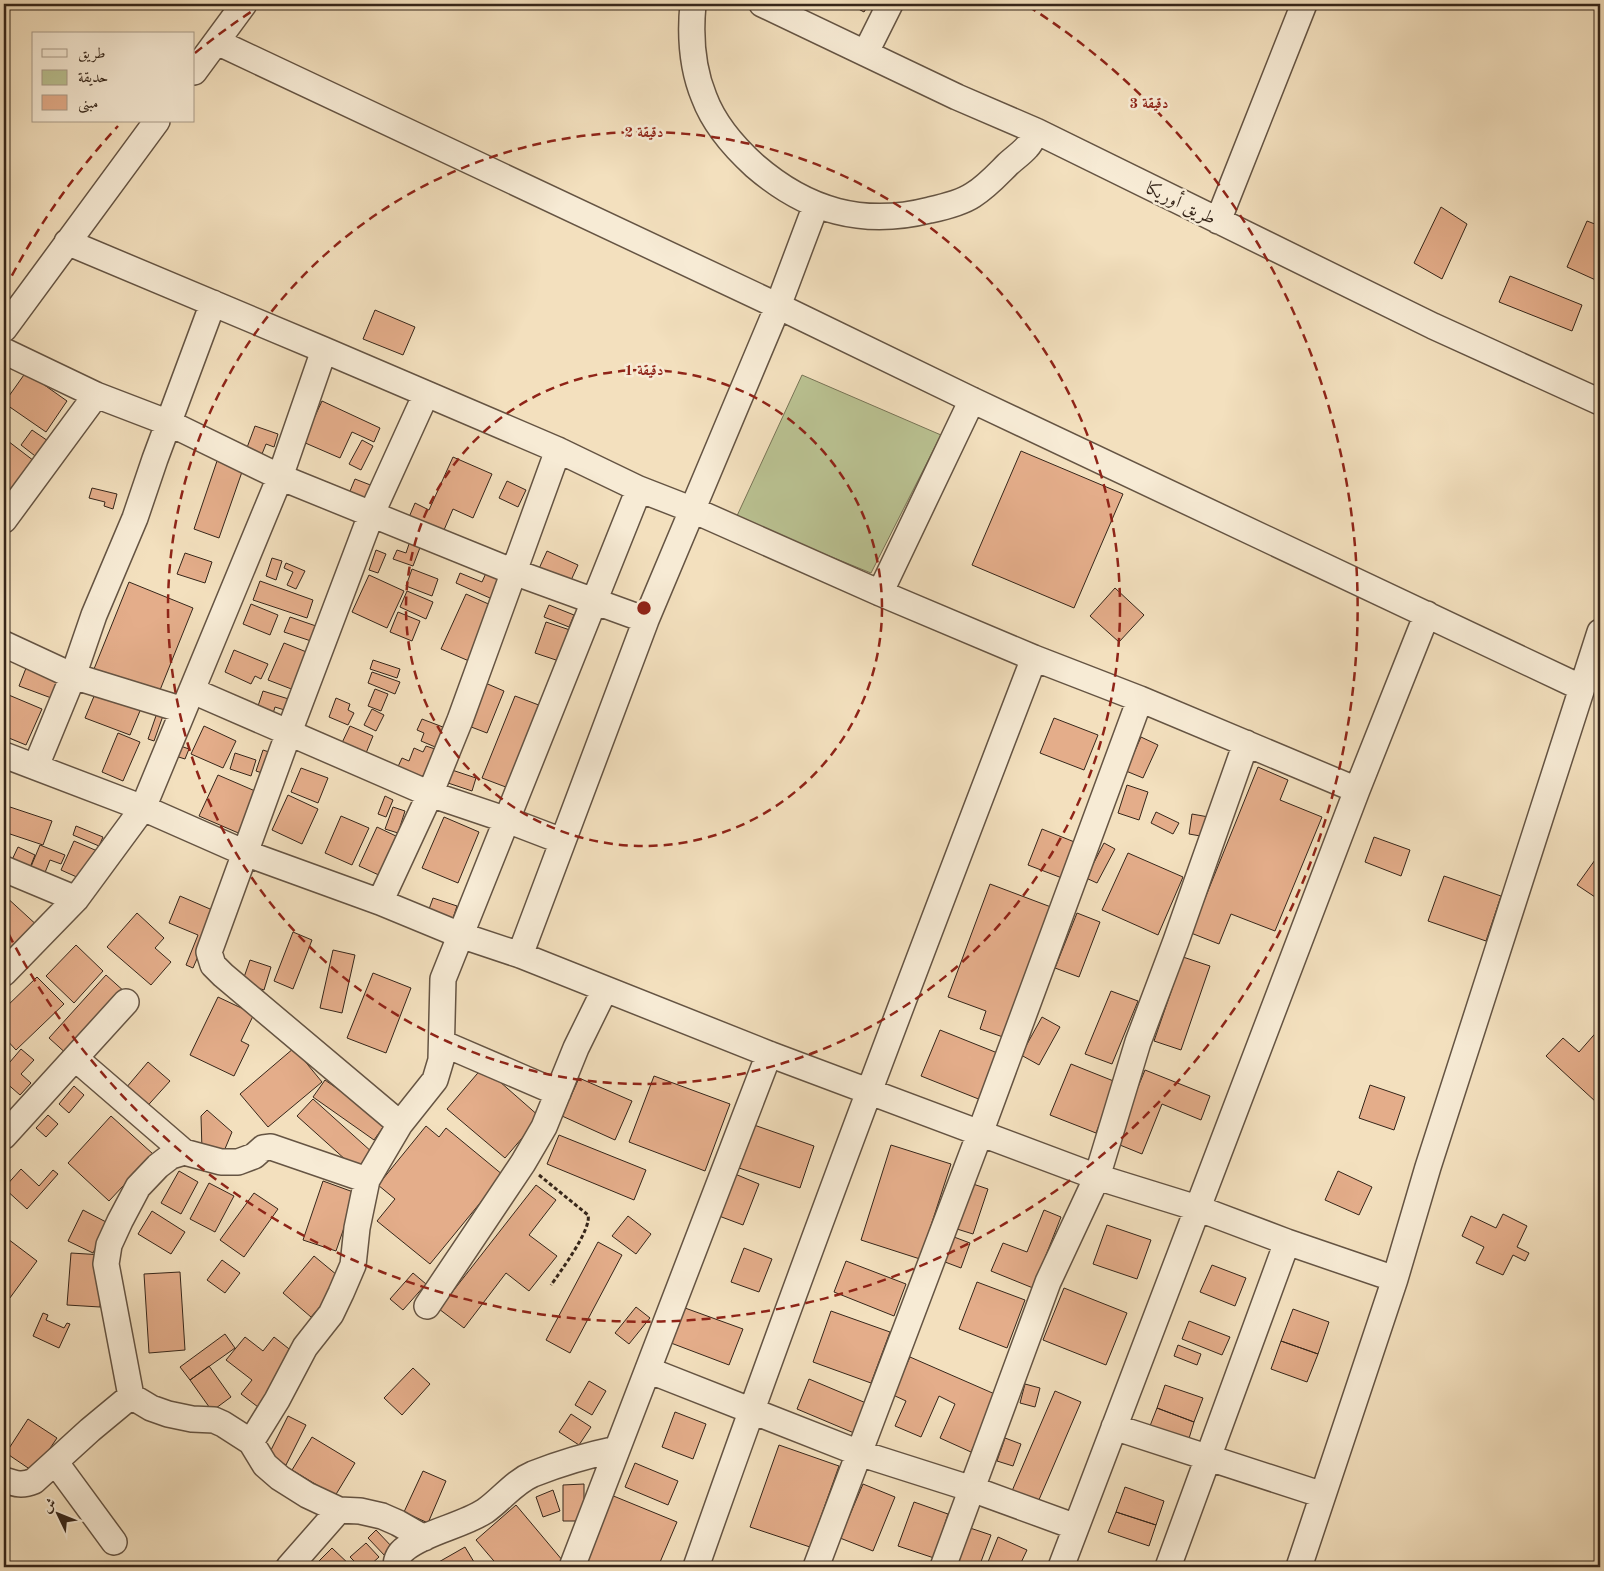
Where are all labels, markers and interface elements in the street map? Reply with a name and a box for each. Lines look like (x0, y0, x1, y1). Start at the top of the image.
legend (32, 32, 195, 122)
text: طريق (78, 47, 105, 63)
text: حديقة (78, 71, 108, 86)
text: مبنى (78, 97, 98, 114)
text: 3 دقيقة (1129, 97, 1169, 112)
text: 2 دقيقة (624, 126, 664, 141)
street label: طريق أوريكا (1142, 175, 1220, 230)
text: 1 دقيقة (624, 364, 664, 379)
centre of rings (635, 599, 653, 617)
north arrow (32, 1488, 82, 1538)
text: ش (39, 1496, 59, 1516)

